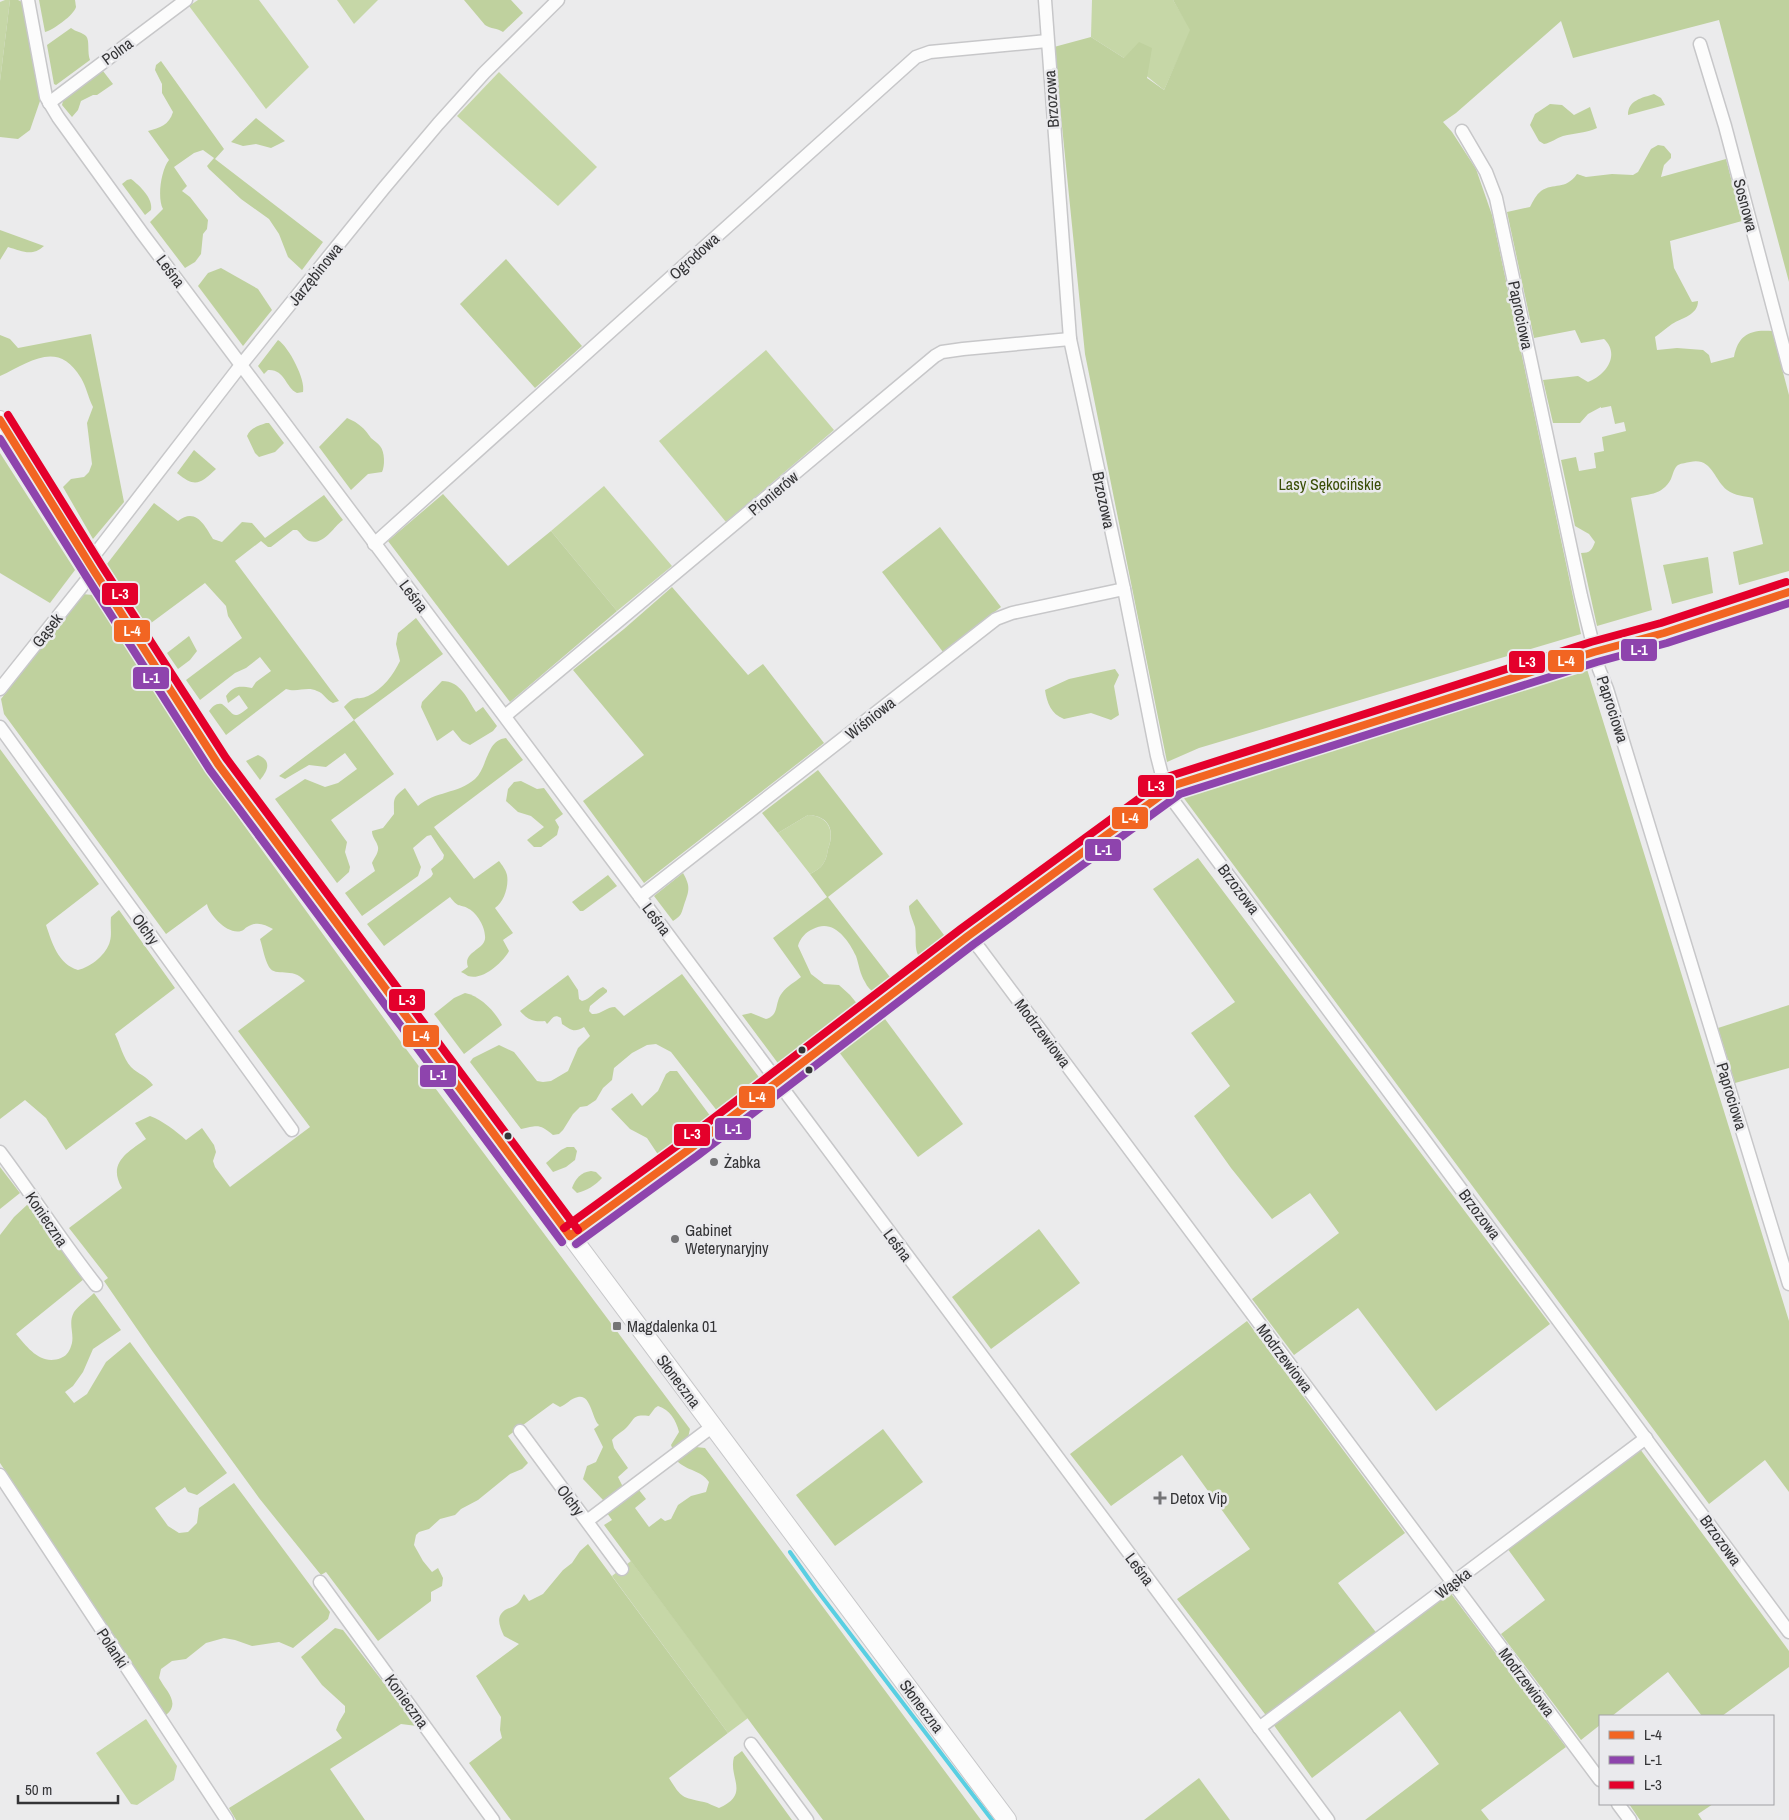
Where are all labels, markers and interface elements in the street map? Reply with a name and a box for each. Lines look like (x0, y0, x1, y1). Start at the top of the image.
street label: Polna (97, 32, 138, 70)
street label: Brzozowa (1038, 69, 1064, 129)
street label: Sosnowa (1728, 176, 1764, 235)
street label: Ogrodowa (664, 227, 724, 284)
street label: Jarzębinowa (283, 238, 347, 310)
street label: Leśna (151, 250, 191, 292)
street label: Paprociowa (1503, 279, 1539, 352)
street label: Pionierów (743, 465, 803, 520)
street label: Brzozowa (1087, 470, 1121, 531)
park label: Lasy Sękocińskie (1279, 473, 1381, 495)
street label: Leśna (394, 575, 434, 617)
line badge: L-3 (101, 582, 139, 606)
text: L-3 (111, 585, 129, 603)
street label: Gąsek (27, 608, 68, 652)
line badge: L-4 (113, 619, 151, 643)
text: L-4 (123, 622, 141, 640)
line badge: L-1 (1620, 638, 1658, 662)
text: L-1 (1630, 641, 1648, 659)
line badge: L-4 (1547, 649, 1585, 673)
line badge: L-3 (1508, 650, 1546, 674)
text: L-4 (1557, 652, 1575, 670)
text: L-3 (1518, 653, 1536, 671)
line badge: L-1 (132, 666, 170, 690)
text: L-1 (142, 669, 160, 687)
street label: Paprociowa (1592, 673, 1634, 746)
street label: Wiśniowa (841, 691, 900, 744)
line badge: L-3 (1137, 774, 1175, 798)
text: L-3 (1147, 777, 1165, 795)
line badge: L-4 (1111, 806, 1149, 830)
text: L-4 (1121, 809, 1139, 827)
line badge: L-1 (1084, 838, 1122, 862)
text: L-1 (1094, 841, 1112, 859)
street label: Brzozowa (1213, 859, 1266, 919)
street label: Leśna (637, 898, 677, 940)
street label: Olchy (127, 909, 165, 949)
line badge: L-3 (388, 988, 426, 1012)
text: L-3 (398, 991, 416, 1009)
street label: Modrzewiowa (1010, 994, 1077, 1072)
line badge: L-4 (402, 1024, 440, 1048)
text: L-4 (412, 1027, 430, 1045)
unlabelled marker (797, 1045, 807, 1055)
street label: Paprociowa (1711, 1060, 1753, 1133)
line badge: L-1 (419, 1064, 457, 1088)
unlabelled marker (804, 1065, 814, 1075)
text: L-1 (429, 1066, 447, 1084)
line badge: L-4 (738, 1085, 776, 1109)
text: L-4 (748, 1088, 766, 1106)
line badge: L-1 (714, 1117, 752, 1141)
text: L-1 (724, 1120, 742, 1138)
line badge: L-3 (673, 1123, 711, 1147)
text: L-3 (683, 1125, 701, 1143)
unlabelled marker (503, 1131, 513, 1141)
place label: Żabka (724, 1151, 761, 1173)
marker: Żabka (708, 1156, 720, 1168)
street label: Brzozowa (1454, 1184, 1507, 1244)
street label: Konieczna (21, 1187, 74, 1251)
place label: Gabinet Weterynaryjny (685, 1219, 769, 1259)
street label: Leśna (878, 1224, 918, 1266)
marker: Gabinet Weterynaryjny (669, 1233, 681, 1245)
place label: Magdalenka 01 (627, 1315, 717, 1337)
street label: Modrzewiowa (1252, 1319, 1319, 1397)
marker: Magdalenka 01 (611, 1320, 623, 1332)
street label: Słoneczna (652, 1350, 707, 1413)
street label: Olchy (552, 1480, 590, 1520)
place label: Detox Vip (1170, 1487, 1227, 1509)
marker: Detox Vip (1154, 1492, 1166, 1504)
street label: Brzozowa (1695, 1510, 1747, 1570)
street label: Leśna (1120, 1548, 1160, 1590)
street label: Wąska (1431, 1562, 1476, 1604)
street label: Polanki (92, 1624, 134, 1672)
street label: Modrzewiowa (1494, 1643, 1561, 1721)
street label: Konieczna (380, 1669, 435, 1733)
street label: Słoneczna (895, 1675, 950, 1738)
legend (1599, 1715, 1774, 1805)
text: L-4 (1644, 1724, 1662, 1745)
text: L-1 (1644, 1749, 1662, 1770)
scale bar (18, 1772, 118, 1804)
text: L-3 (1644, 1774, 1662, 1795)
text: 50 m (25, 1779, 52, 1800)

